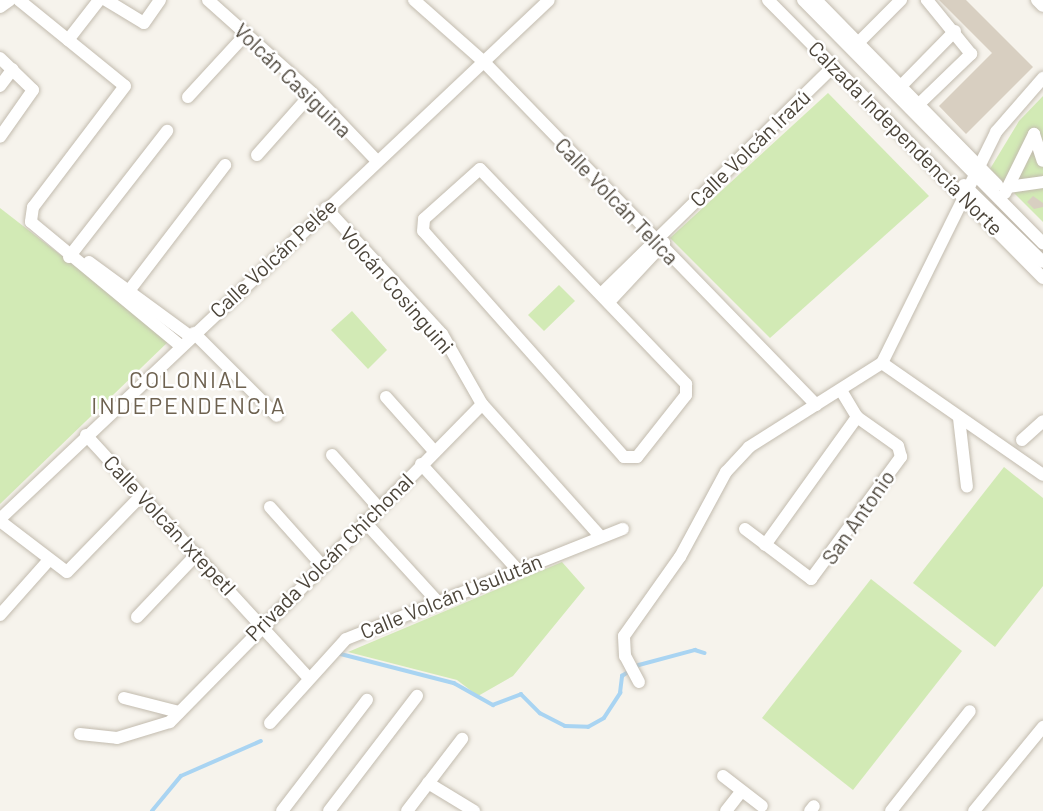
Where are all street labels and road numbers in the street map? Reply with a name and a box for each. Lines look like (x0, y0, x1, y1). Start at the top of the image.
street label: Volcán Casiguina (229, 18, 357, 142)
street label: Calzada Independencia Norte (803, 35, 1009, 241)
street label: Calle Volcán Irazú (685, 84, 815, 212)
street label: Calle Volcán Telica (550, 132, 684, 270)
street label: Calle Volcán Pelée (205, 193, 341, 323)
street label: Volcán Cosinguini (335, 221, 459, 359)
street label: Calle Volcán Ixtepetl (99, 450, 241, 600)
street label: San Antonio (816, 465, 900, 569)
street label: Privada Volcán Chichonal (240, 468, 418, 646)
street label: Calle Volcán Usulután (356, 548, 546, 644)

